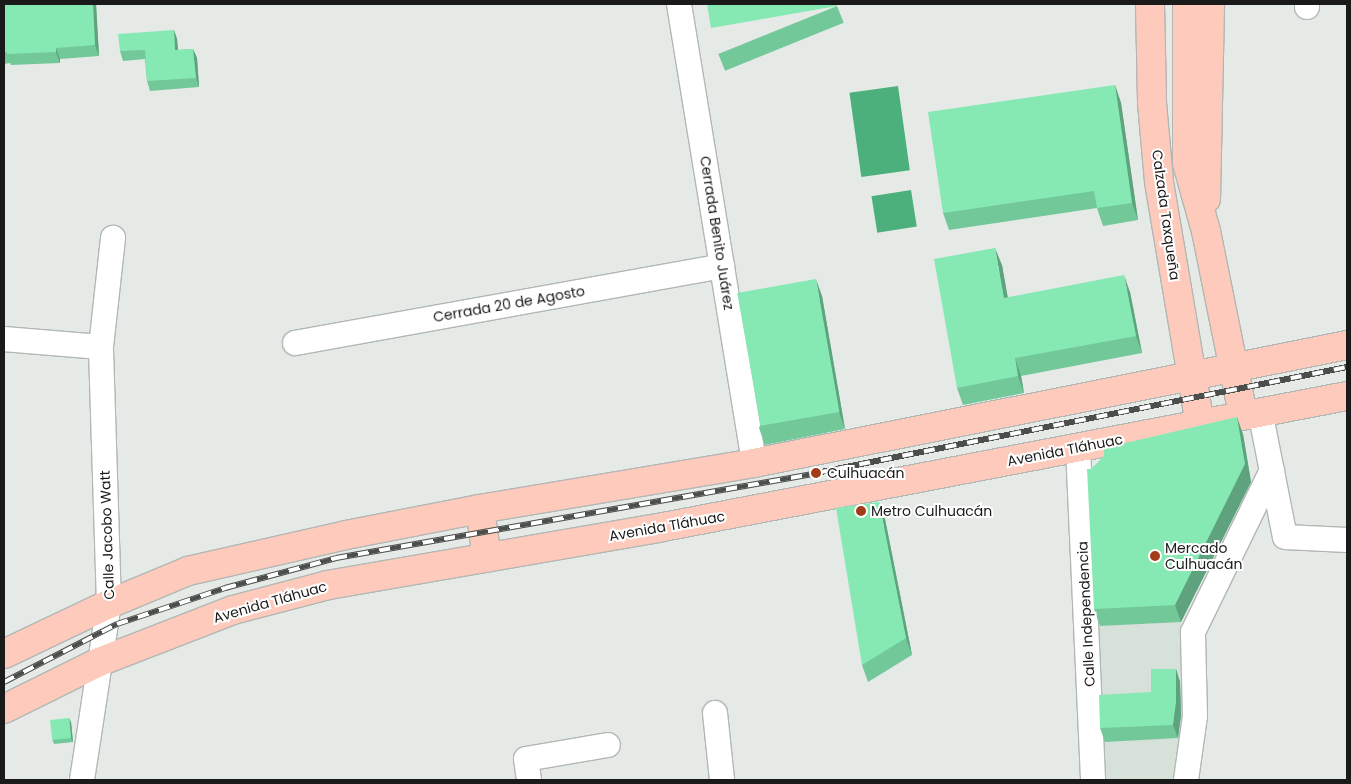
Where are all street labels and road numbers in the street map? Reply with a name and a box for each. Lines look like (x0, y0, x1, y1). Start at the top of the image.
street label: Calzada Taxqueña (1149, 149, 1183, 281)
street label: Cerrada Benito Juárez (697, 155, 737, 311)
street label: Cerrada 20 de Agosto (432, 282, 586, 326)
street label: Avenida Tláhuac (1006, 431, 1124, 469)
street label: Calle Jacobo Watt (96, 470, 118, 600)
street label: Avenida Tláhuac (608, 508, 726, 544)
street label: Calle Independencia (1074, 541, 1098, 687)
street label: Avenida Tláhuac (211, 578, 329, 626)

